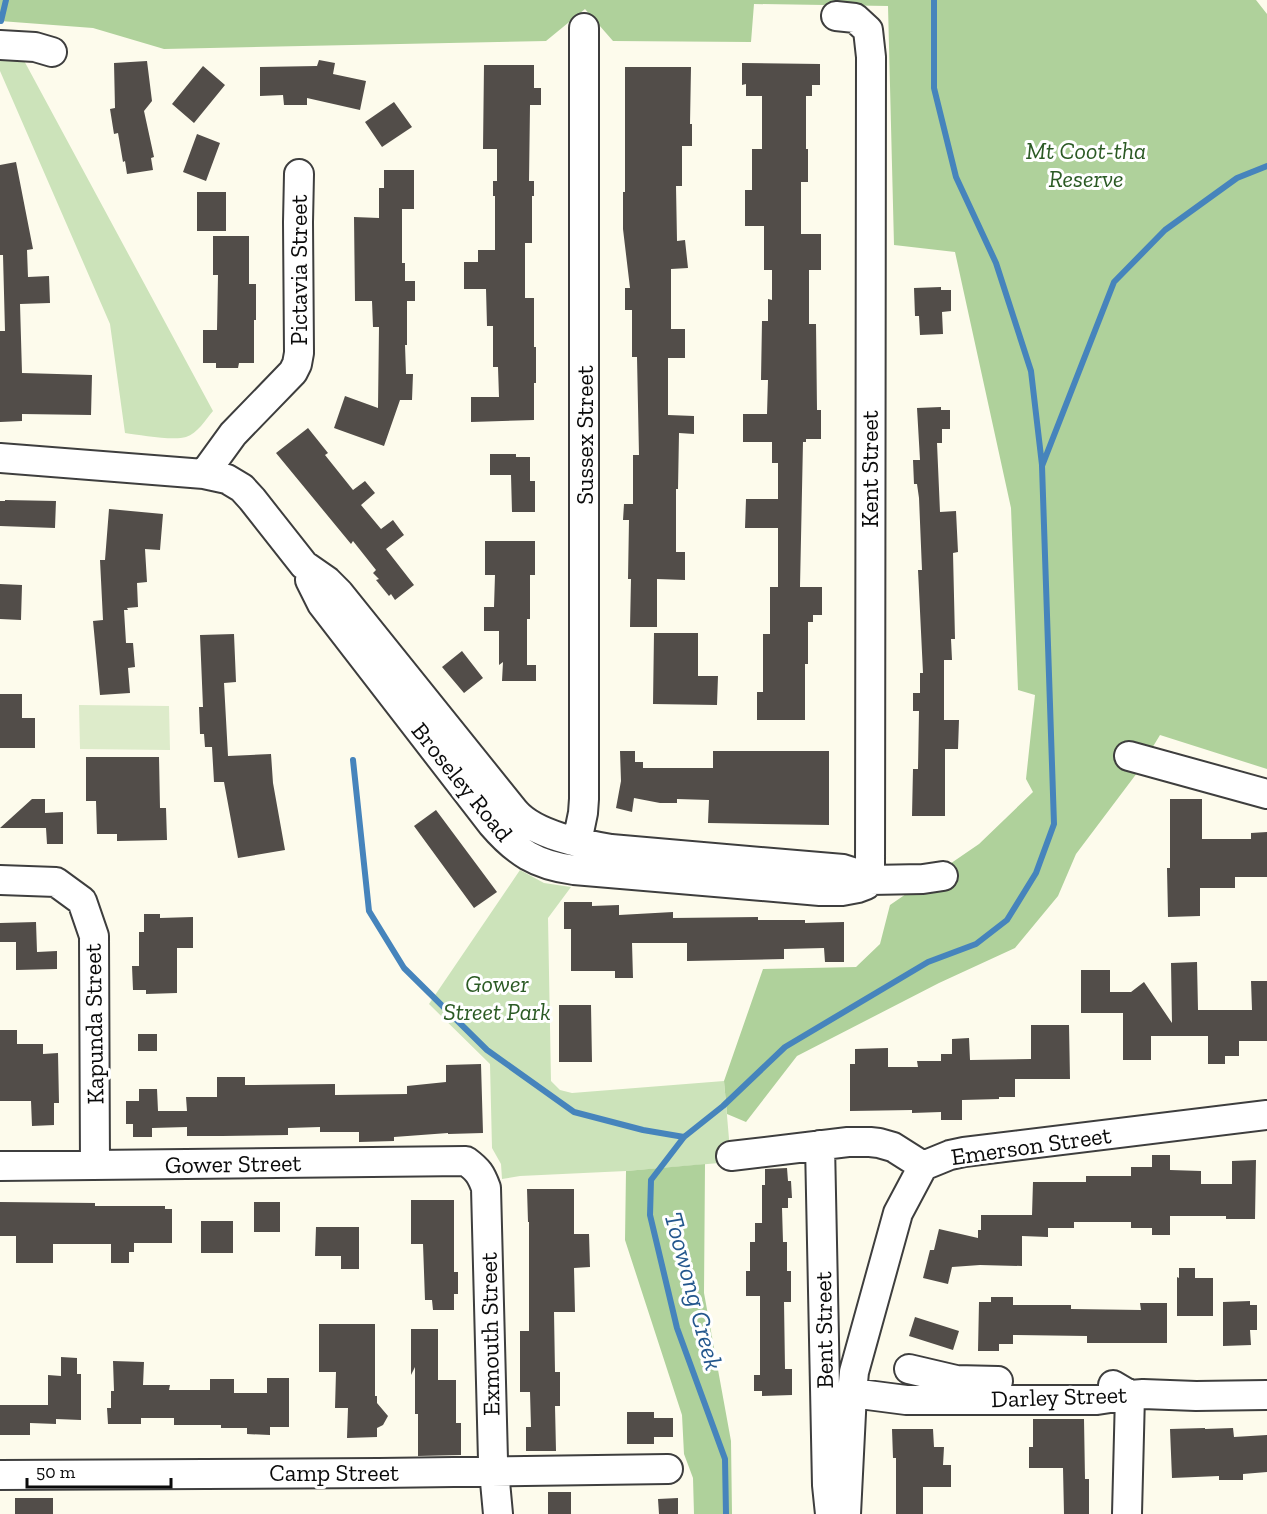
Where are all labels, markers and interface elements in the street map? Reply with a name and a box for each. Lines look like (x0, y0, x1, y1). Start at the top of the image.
park label: Mt Coot-tha Reserve (1026, 136, 1146, 193)
street label: Pictavia Street (284, 195, 313, 345)
street label: Sussex Street (570, 365, 599, 505)
street label: Kent Street (855, 410, 884, 528)
street label: Broseley Road (406, 716, 519, 847)
street label: Kapunda Street (78, 943, 109, 1105)
park label: Gower Street Park (443, 969, 551, 1026)
street label: Emerson Street (949, 1120, 1113, 1171)
street label: Gower Street (165, 1148, 302, 1179)
water label: Toowong Creek (658, 1209, 730, 1373)
street label: Exmouth Street (474, 1252, 505, 1416)
street label: Bent Street (808, 1271, 839, 1389)
street label: Darley Street (991, 1380, 1127, 1413)
scale bar (27, 1451, 171, 1489)
street label: Camp Street (269, 1458, 399, 1487)
text: 50 m (36, 1461, 76, 1483)

